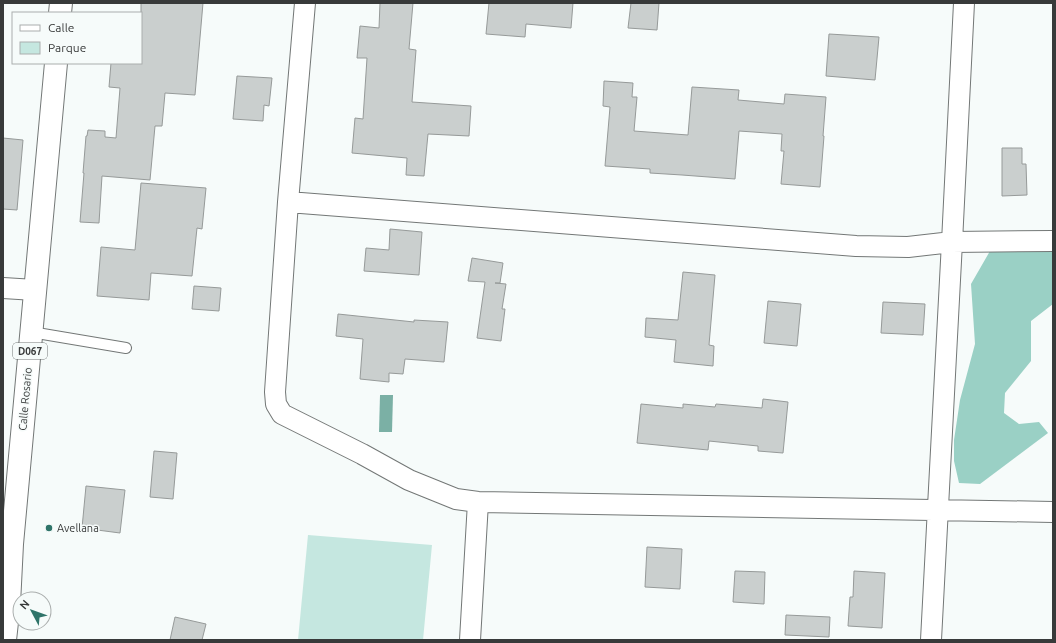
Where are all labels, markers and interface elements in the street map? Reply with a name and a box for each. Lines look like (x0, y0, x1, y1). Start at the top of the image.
legend (12, 12, 142, 64)
text: Calle (48, 21, 74, 34)
text: Parque (48, 41, 86, 54)
road number: D067 (13, 343, 47, 359)
street label: Calle Rosario (16, 367, 34, 431)
place label: Avellana (57, 522, 99, 534)
marker: Avellana (44, 523, 54, 533)
north arrow (12, 591, 52, 631)
text: N (17, 597, 32, 611)

